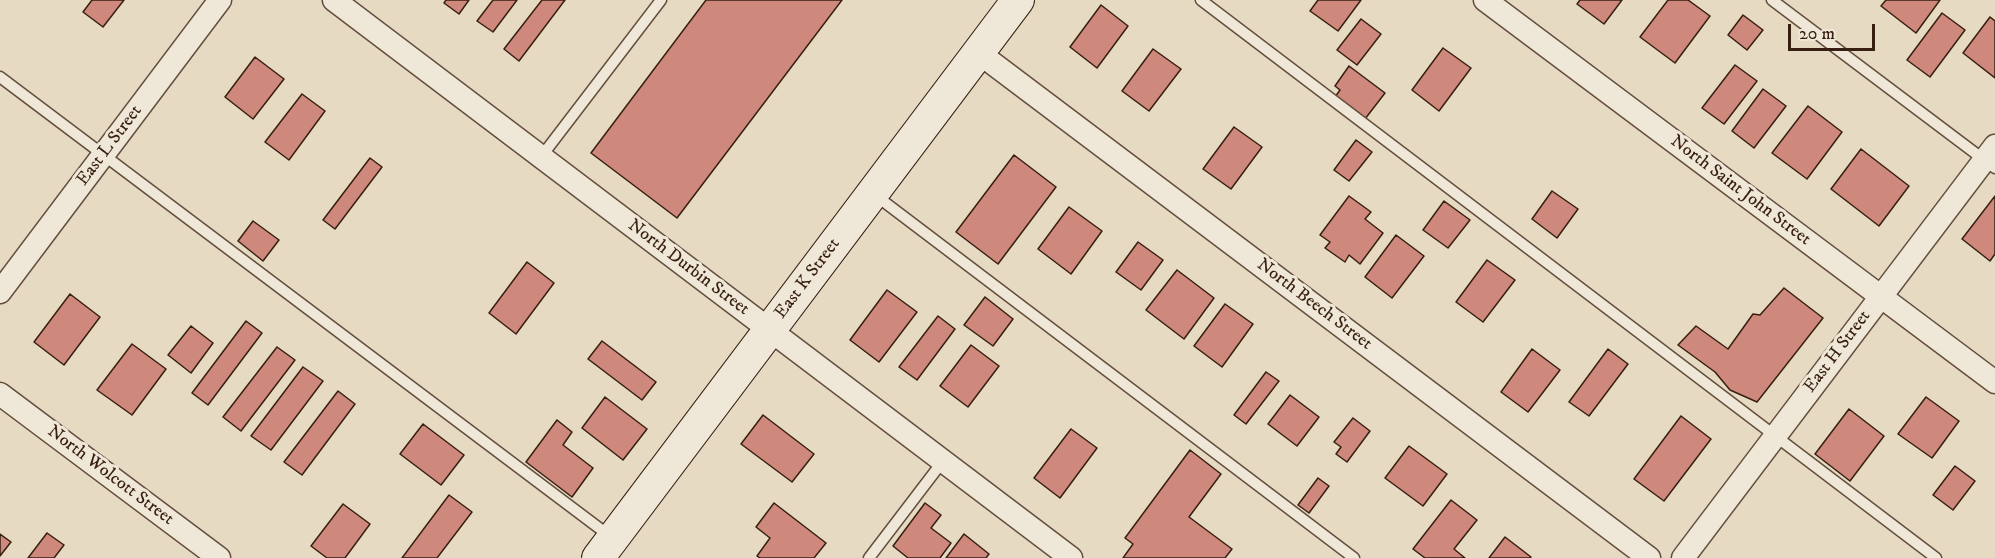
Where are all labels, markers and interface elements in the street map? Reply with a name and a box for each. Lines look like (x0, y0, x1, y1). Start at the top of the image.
scale bar (1791, 12, 1878, 50)
text: 20 m (1799, 23, 1835, 45)
street label: East L Street (73, 101, 147, 191)
street label: North Saint John Street (1665, 131, 1815, 251)
street label: North Durbin Street (623, 215, 753, 321)
street label: East K Street (771, 235, 845, 323)
street label: North Beech Street (1252, 255, 1376, 355)
street label: East H Street (1800, 307, 1876, 397)
street label: North Wolcott Street (42, 421, 178, 531)

